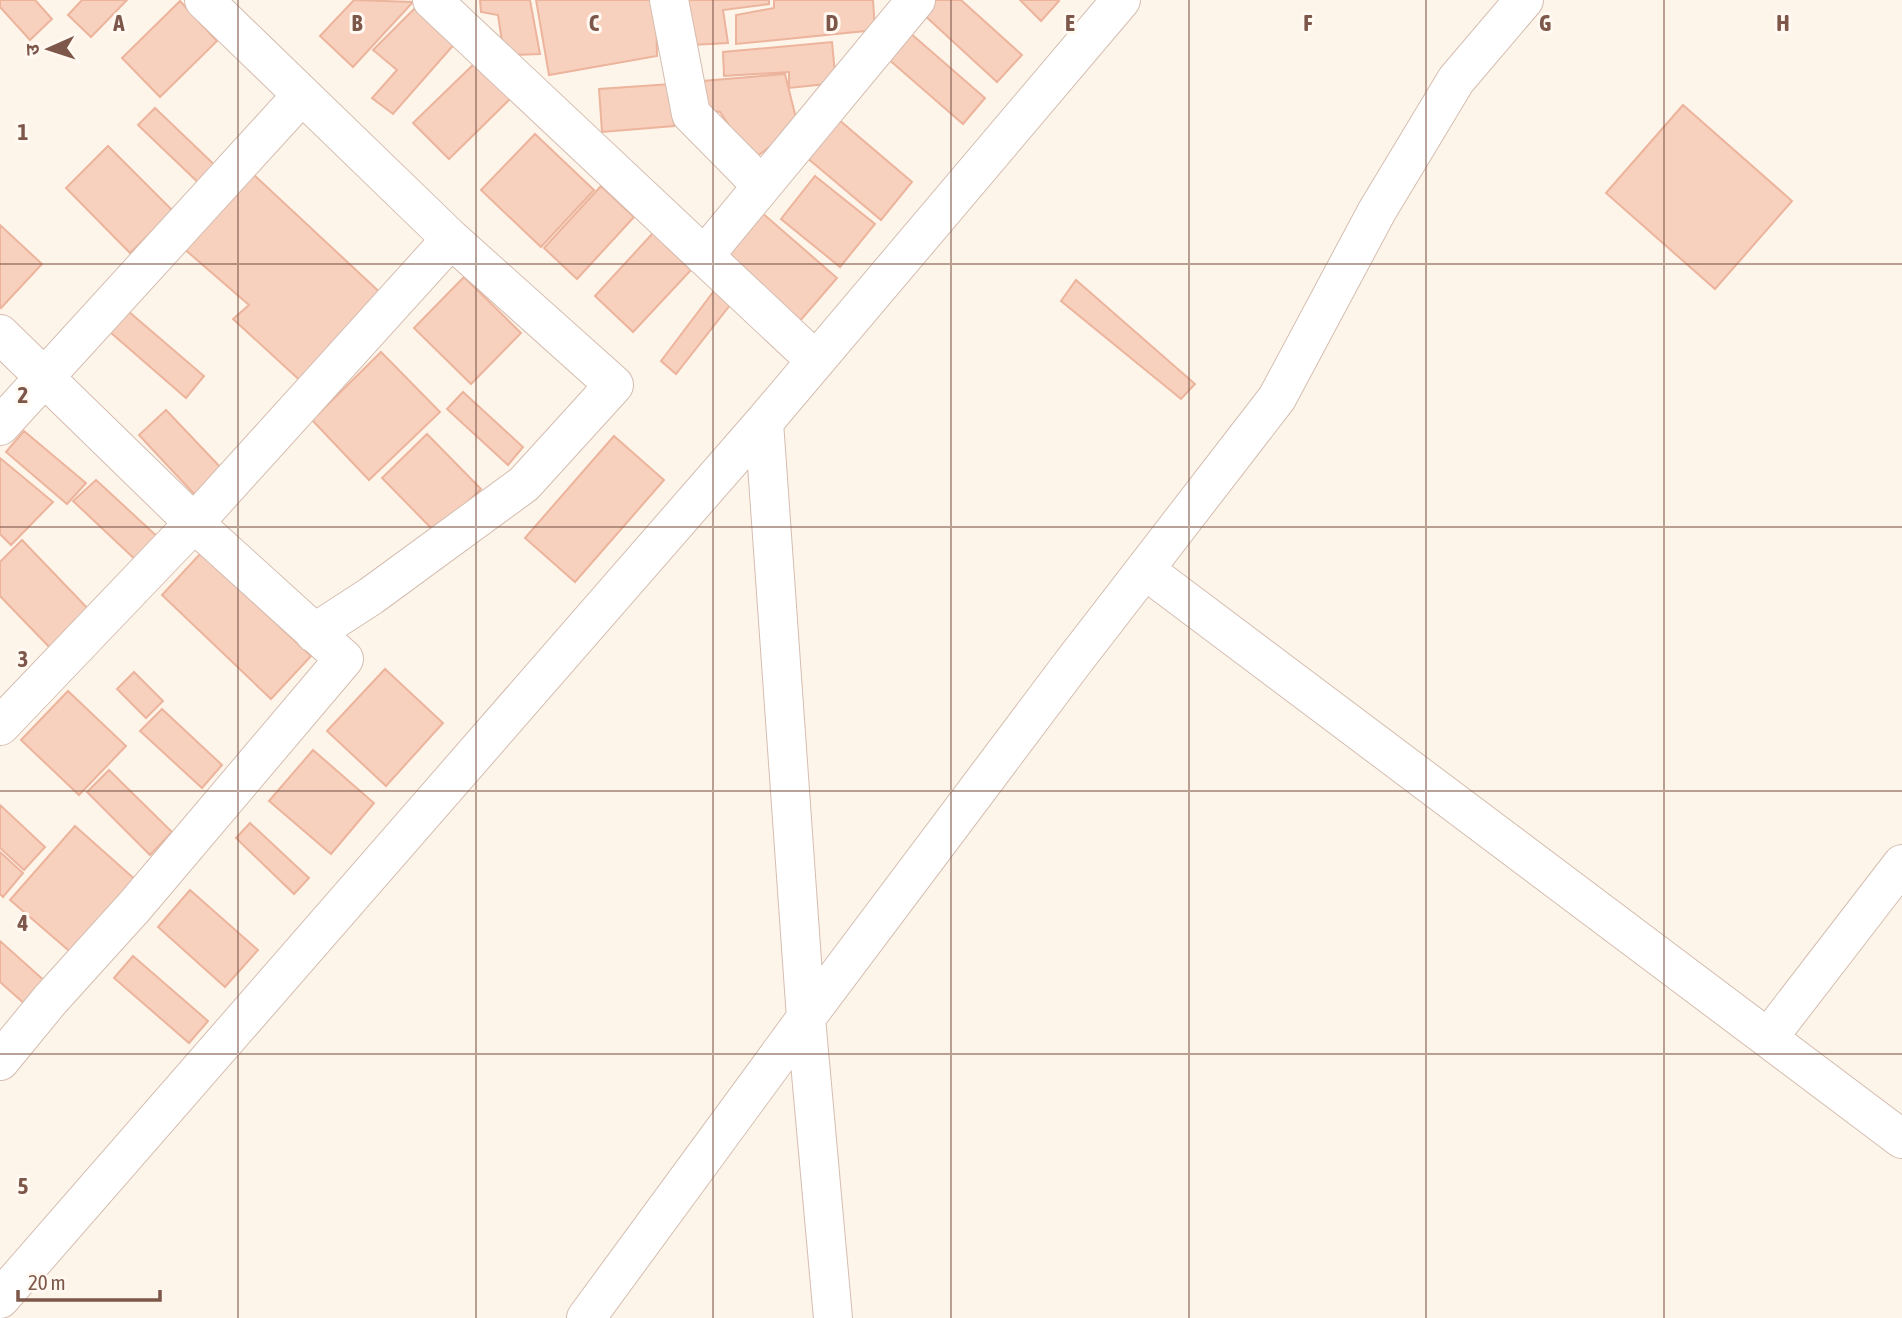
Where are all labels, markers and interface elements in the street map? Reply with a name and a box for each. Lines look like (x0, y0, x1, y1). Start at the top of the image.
text: A (112, 10, 125, 36)
text: B (352, 10, 363, 36)
text: C (589, 10, 600, 36)
text: D (826, 10, 839, 36)
text: E (1065, 10, 1075, 36)
text: F (1303, 10, 1313, 36)
text: G (1539, 10, 1551, 36)
text: H (1776, 10, 1790, 36)
north arrow (14, 14, 84, 84)
text: उ (21, 43, 43, 56)
text: 1 (18, 119, 29, 145)
text: 2 (18, 382, 28, 408)
text: 3 (18, 646, 28, 672)
text: 4 (17, 910, 29, 936)
text: 5 (18, 1173, 29, 1199)
scale bar (18, 1258, 159, 1302)
text: 20 m (28, 1270, 66, 1294)

